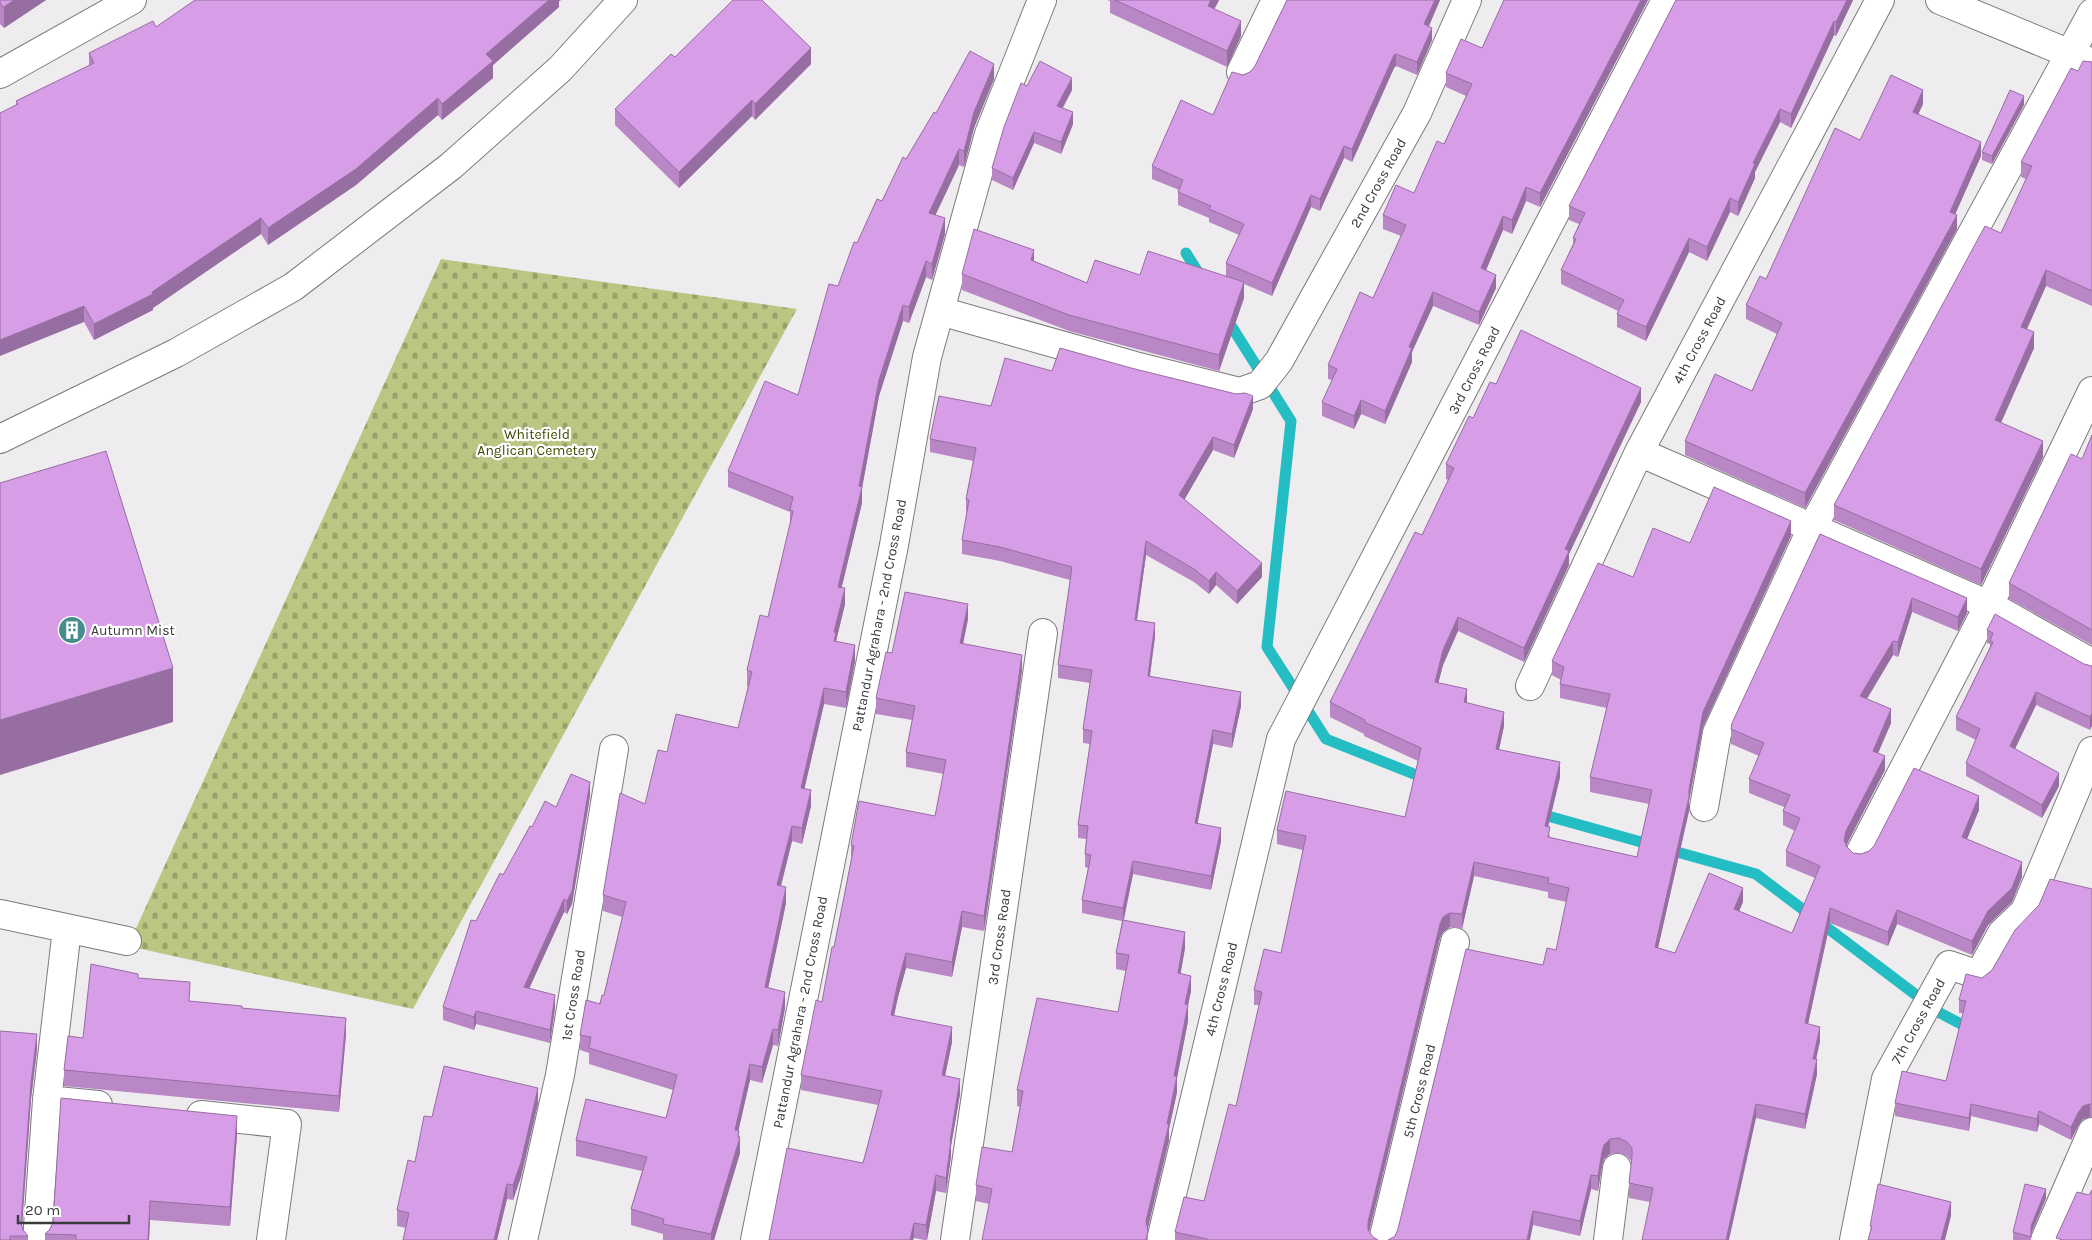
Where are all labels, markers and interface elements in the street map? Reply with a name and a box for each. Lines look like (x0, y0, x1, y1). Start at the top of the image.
street label: 2nd Cross Road (1347, 135, 1410, 231)
street label: 4th Cross Road (1669, 294, 1730, 387)
street label: 3rd Cross Road (1445, 323, 1504, 417)
park label: Whitefield Anglican Cemetery (477, 426, 597, 459)
street label: Pattandur Agrahara - 2nd Cross Road (849, 498, 910, 733)
building icon: Autumn Mist (57, 615, 87, 645)
place label: Autumn Mist (91, 622, 175, 639)
street label: 3rd Cross Road (984, 888, 1015, 986)
street label: Pattandur Agrahara - 2nd Cross Road (770, 895, 831, 1130)
street label: 4th Cross Road (1202, 940, 1241, 1038)
street label: 1st Cross Road (558, 948, 589, 1042)
street label: 7th Cross Road (1888, 976, 1949, 1067)
street label: 5th Cross Road (1400, 1042, 1439, 1140)
scale bar (18, 1192, 129, 1224)
text: 20 m (25, 1201, 60, 1219)

